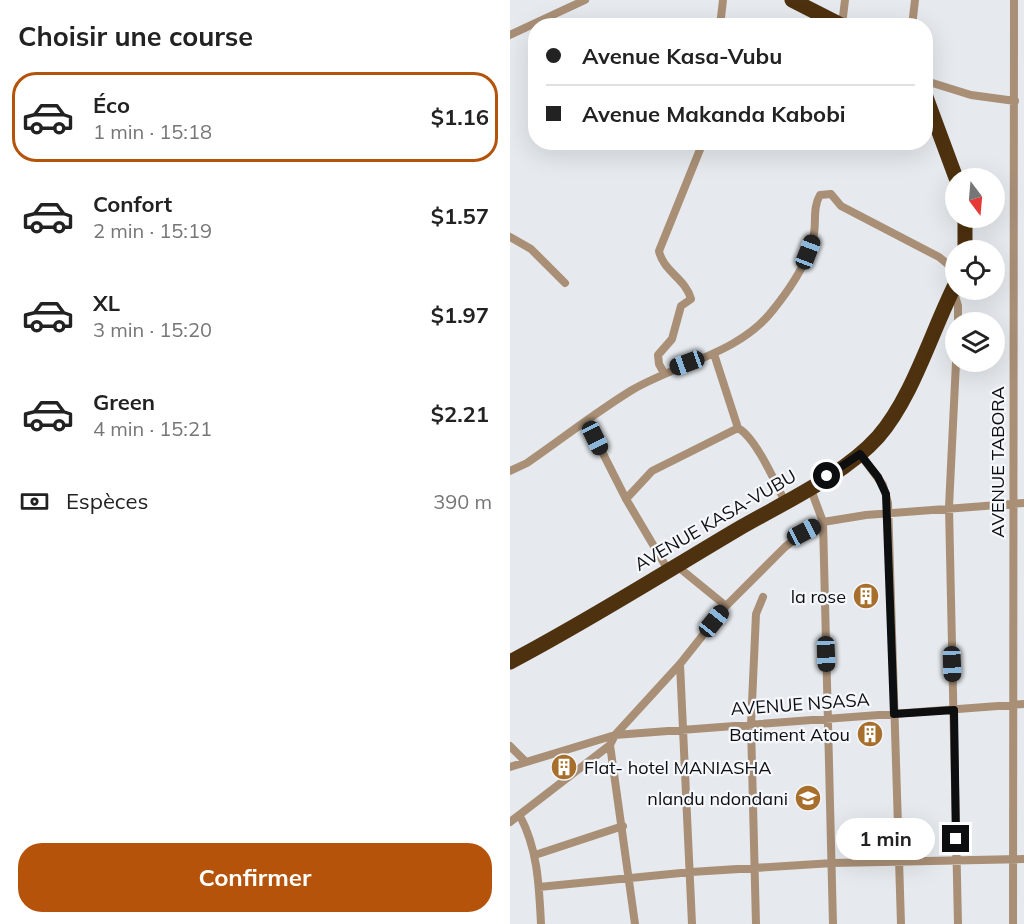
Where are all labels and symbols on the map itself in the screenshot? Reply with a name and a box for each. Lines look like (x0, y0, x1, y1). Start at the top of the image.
north arrow (945, 168, 1005, 228)
car (793, 232, 823, 272)
car (667, 348, 707, 378)
street label: AVENUE TABORA (986, 386, 1009, 538)
car (579, 418, 611, 458)
route start (813, 462, 840, 489)
street label: AVENUE KASA-VUBU (630, 464, 800, 576)
car (784, 516, 824, 548)
building icon: la rose (851, 581, 881, 611)
place label: la rose (791, 585, 846, 608)
car (696, 601, 732, 641)
car (816, 636, 836, 672)
car (942, 646, 962, 682)
street label: AVENUE NSASA (730, 688, 870, 720)
building icon: Batiment Atou (855, 719, 885, 749)
place label: Batiment Atou (729, 723, 850, 746)
building icon: Flat- hotel MANIASHA (549, 752, 579, 782)
place label: Flat- hotel MANIASHA (584, 756, 772, 779)
school or university icon: nlandu ndondani (793, 783, 823, 813)
place label: nlandu ndondani (647, 787, 788, 810)
callout: 1 min (836, 818, 935, 860)
route end (942, 825, 969, 852)

